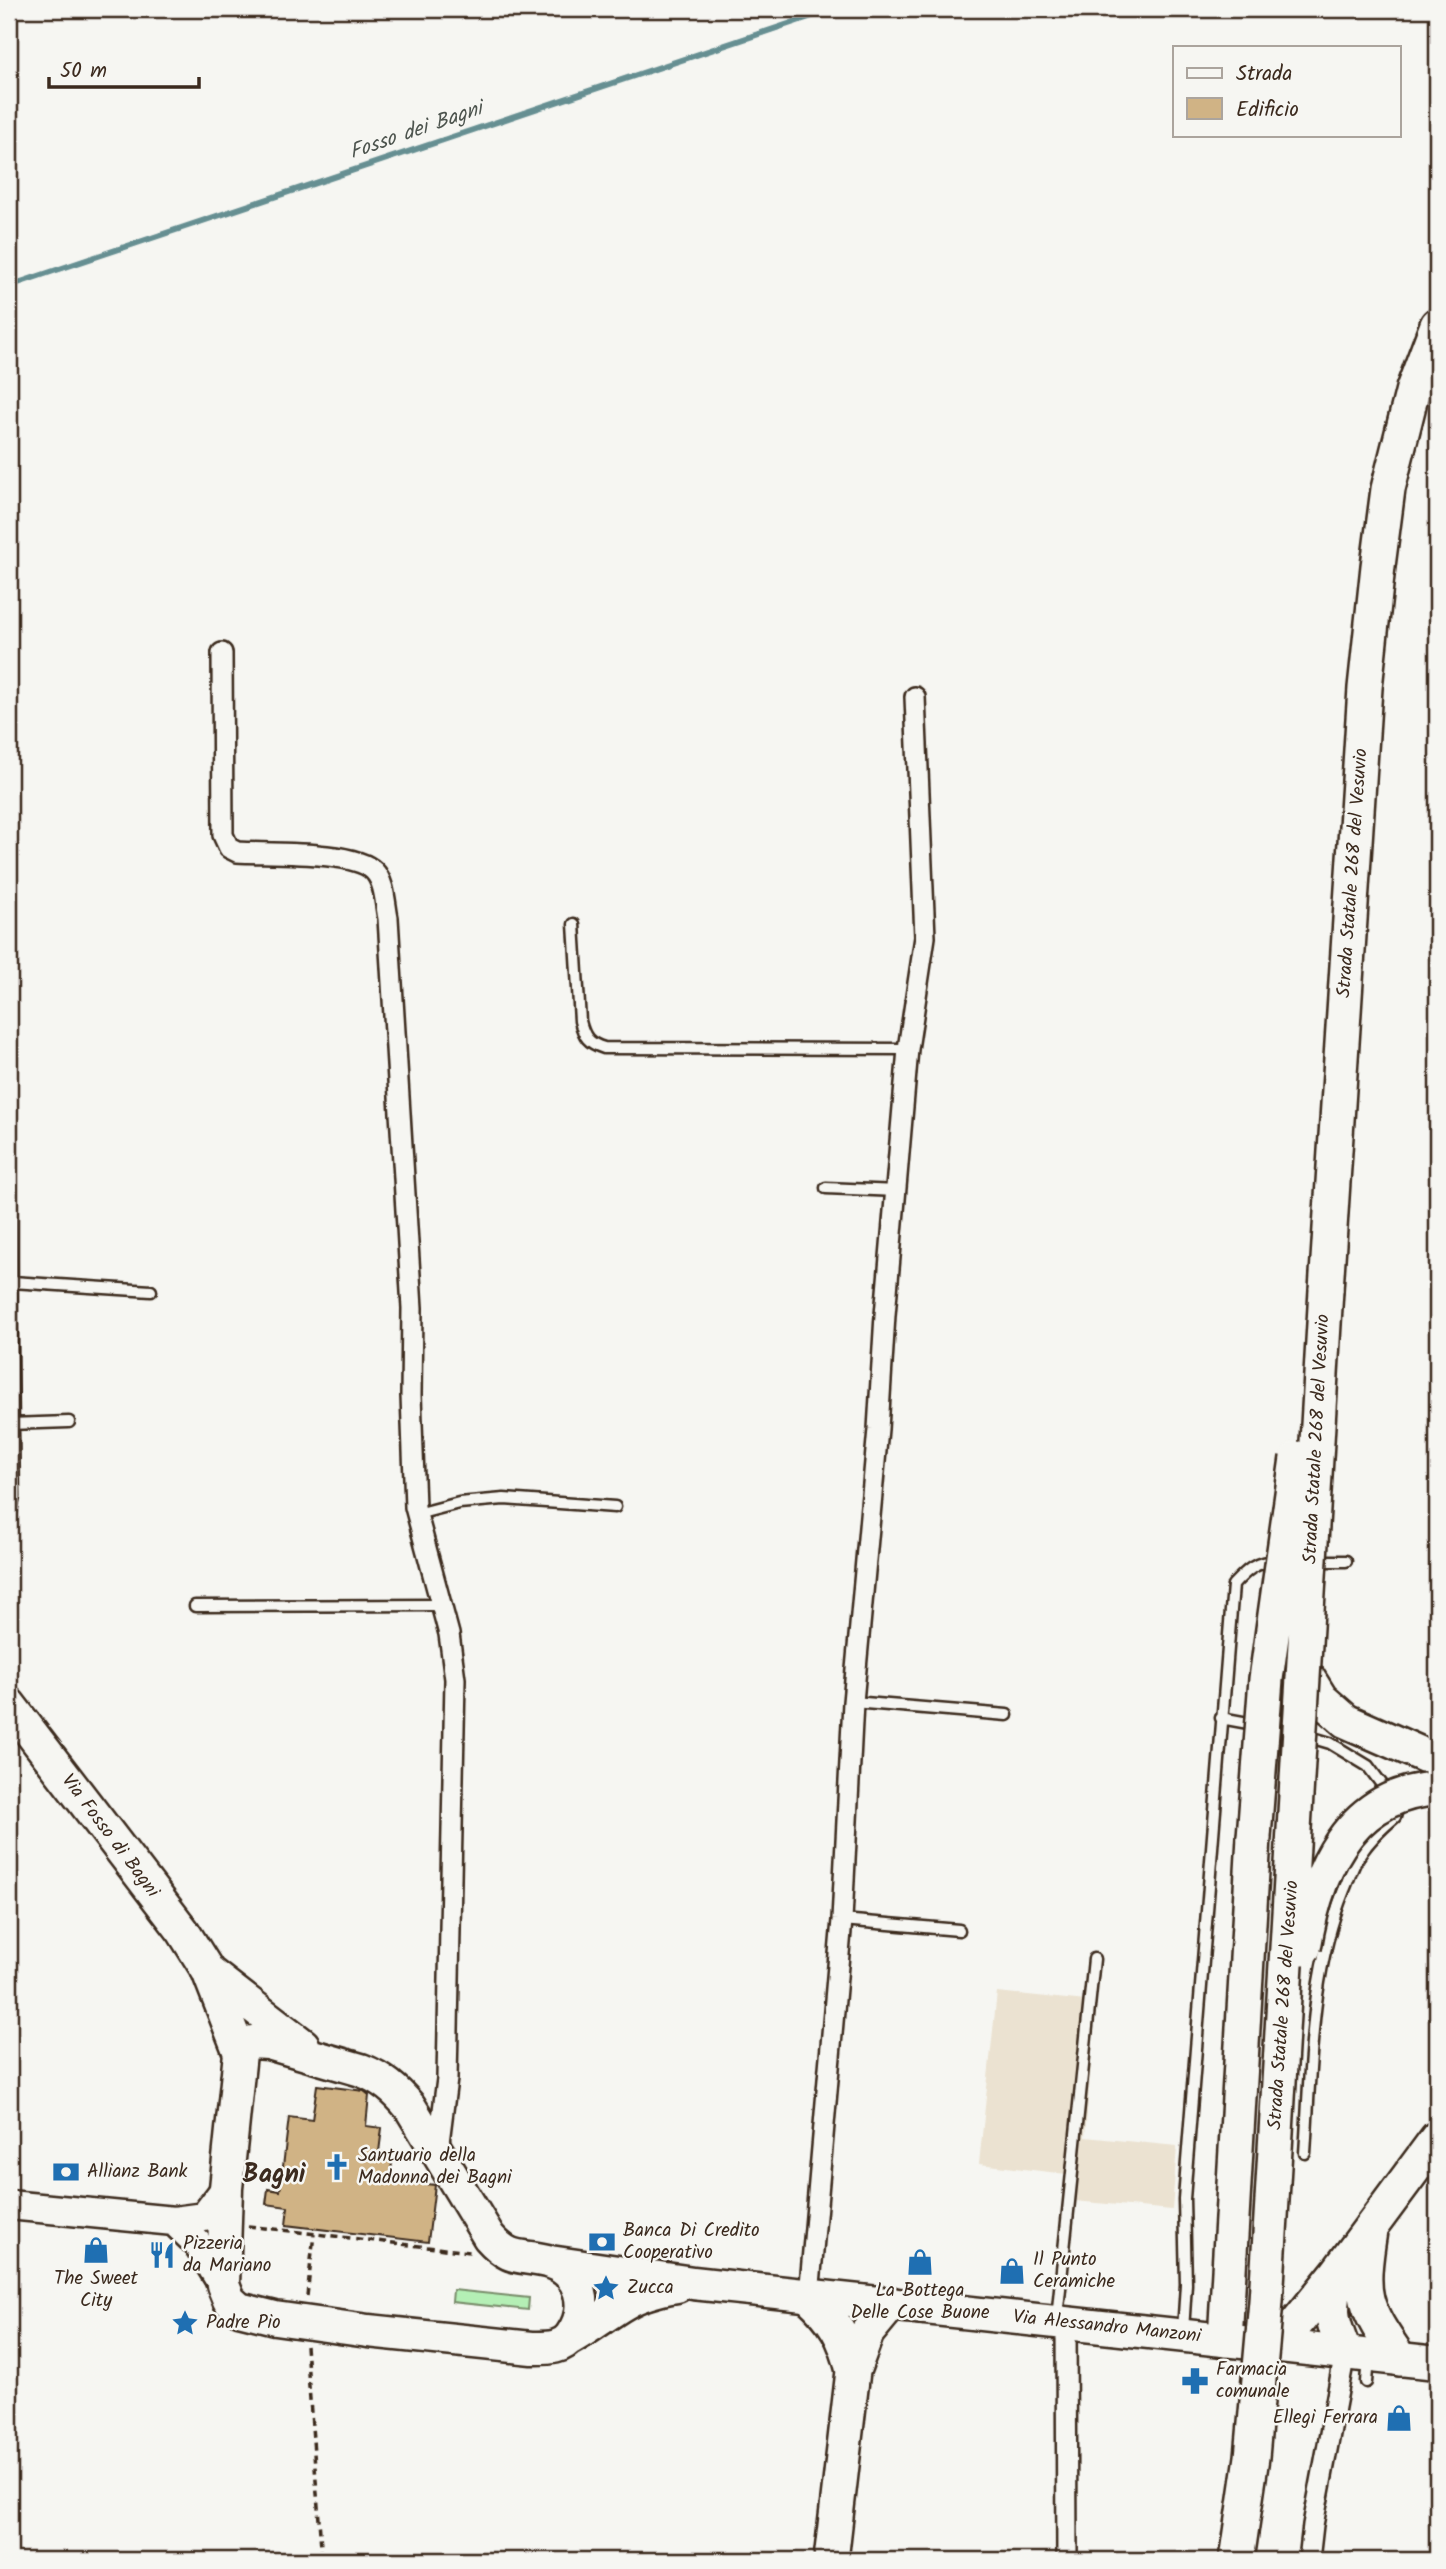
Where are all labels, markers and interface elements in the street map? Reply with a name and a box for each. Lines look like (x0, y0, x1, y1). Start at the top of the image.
scale bar (49, 46, 200, 90)
legend (1173, 46, 1400, 136)
text: 50 m (60, 55, 107, 88)
text: Strada (1236, 58, 1292, 91)
water label: Fosso dei Bagni (345, 91, 491, 169)
text: Edificio (1236, 94, 1299, 127)
street label: Strada Statale 268 del Vesuvio (1329, 747, 1377, 999)
street label: Strada Statale 268 del Vesuvio (1295, 1313, 1339, 1565)
street label: Via Fosso di Bagni (53, 1768, 168, 1905)
street label: Strada Statale 268 del Vesuvio (1260, 1879, 1308, 2131)
place label: Santuario della Madonna dei Bagni (358, 2141, 513, 2193)
church icon: Santuario della Madonna dei Bagni (322, 2152, 352, 2182)
district label: Bagni (242, 2154, 307, 2196)
bank icon: Allianz Bank (51, 2157, 81, 2187)
place label: Allianz Bank (87, 2157, 188, 2187)
place label: Banca Di Credito Cooperativo (623, 2216, 760, 2268)
bank icon: Banca Di Credito Cooperativo (587, 2227, 617, 2257)
place label: Pizzeria da Mariano (183, 2229, 271, 2281)
shop icon: The Sweet City (81, 2235, 111, 2265)
restaurant icon: Pizzeria da Mariano (147, 2240, 177, 2270)
place label: Il Punto Ceramiche (1033, 2245, 1115, 2297)
shop icon: La Bottega Delle Cose Buone (905, 2247, 935, 2277)
shop icon: Il Punto Ceramiche (997, 2256, 1027, 2286)
place label: The Sweet City (54, 2264, 139, 2316)
place icon: Zucca (591, 2273, 621, 2303)
place label: Zucca (627, 2273, 674, 2303)
place label: La Bottega Delle Cose Buone (850, 2276, 990, 2328)
street label: Via Alessandro Manzoni (1012, 2302, 1204, 2352)
place icon: Padre Pio (170, 2308, 200, 2338)
place label: Padre Pio (206, 2308, 281, 2338)
place label: Farmacia comunale (1216, 2355, 1290, 2407)
pharmacy icon: Farmacia comunale (1180, 2366, 1210, 2396)
place label: Ellegi Ferrara (1273, 2403, 1378, 2433)
shop icon: Ellegi Ferrara (1384, 2403, 1414, 2433)

